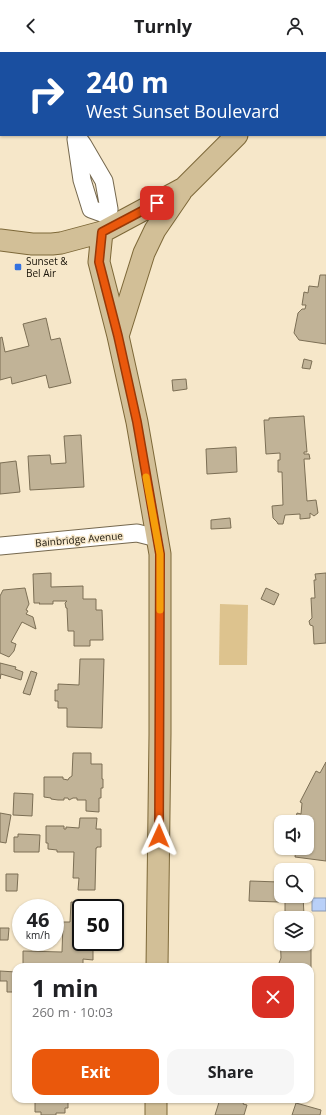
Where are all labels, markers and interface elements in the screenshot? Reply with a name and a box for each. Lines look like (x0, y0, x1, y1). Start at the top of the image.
text: Turnly (134, 14, 192, 38)
icon: back (20, 15, 42, 37)
icon: person (284, 15, 306, 37)
text: 240 m (86, 63, 169, 101)
icon: right (20, 68, 72, 120)
text: West Sunset Boulevard (86, 99, 280, 123)
pin (140, 186, 174, 220)
icon: arrive (146, 192, 168, 214)
place label: Sunset & Bel Air (26, 254, 68, 280)
marker: Sunset & Bel Air (13, 262, 23, 272)
street label: Bainbridge Avenue (35, 528, 124, 550)
position arrow (138, 815, 180, 857)
map controls (274, 815, 314, 951)
button: sound (274, 815, 314, 855)
button: search (274, 863, 314, 903)
speed limit sign: 50 (72, 899, 124, 951)
text: 46 (27, 906, 49, 933)
button: layers (274, 911, 314, 951)
text: km/h (26, 928, 50, 942)
text: 1 min (32, 971, 99, 1004)
button: close (252, 976, 294, 1018)
text: 260 m · 10:03 (32, 1003, 113, 1021)
button: Exit (32, 1049, 159, 1095)
button: Share (167, 1049, 294, 1095)

